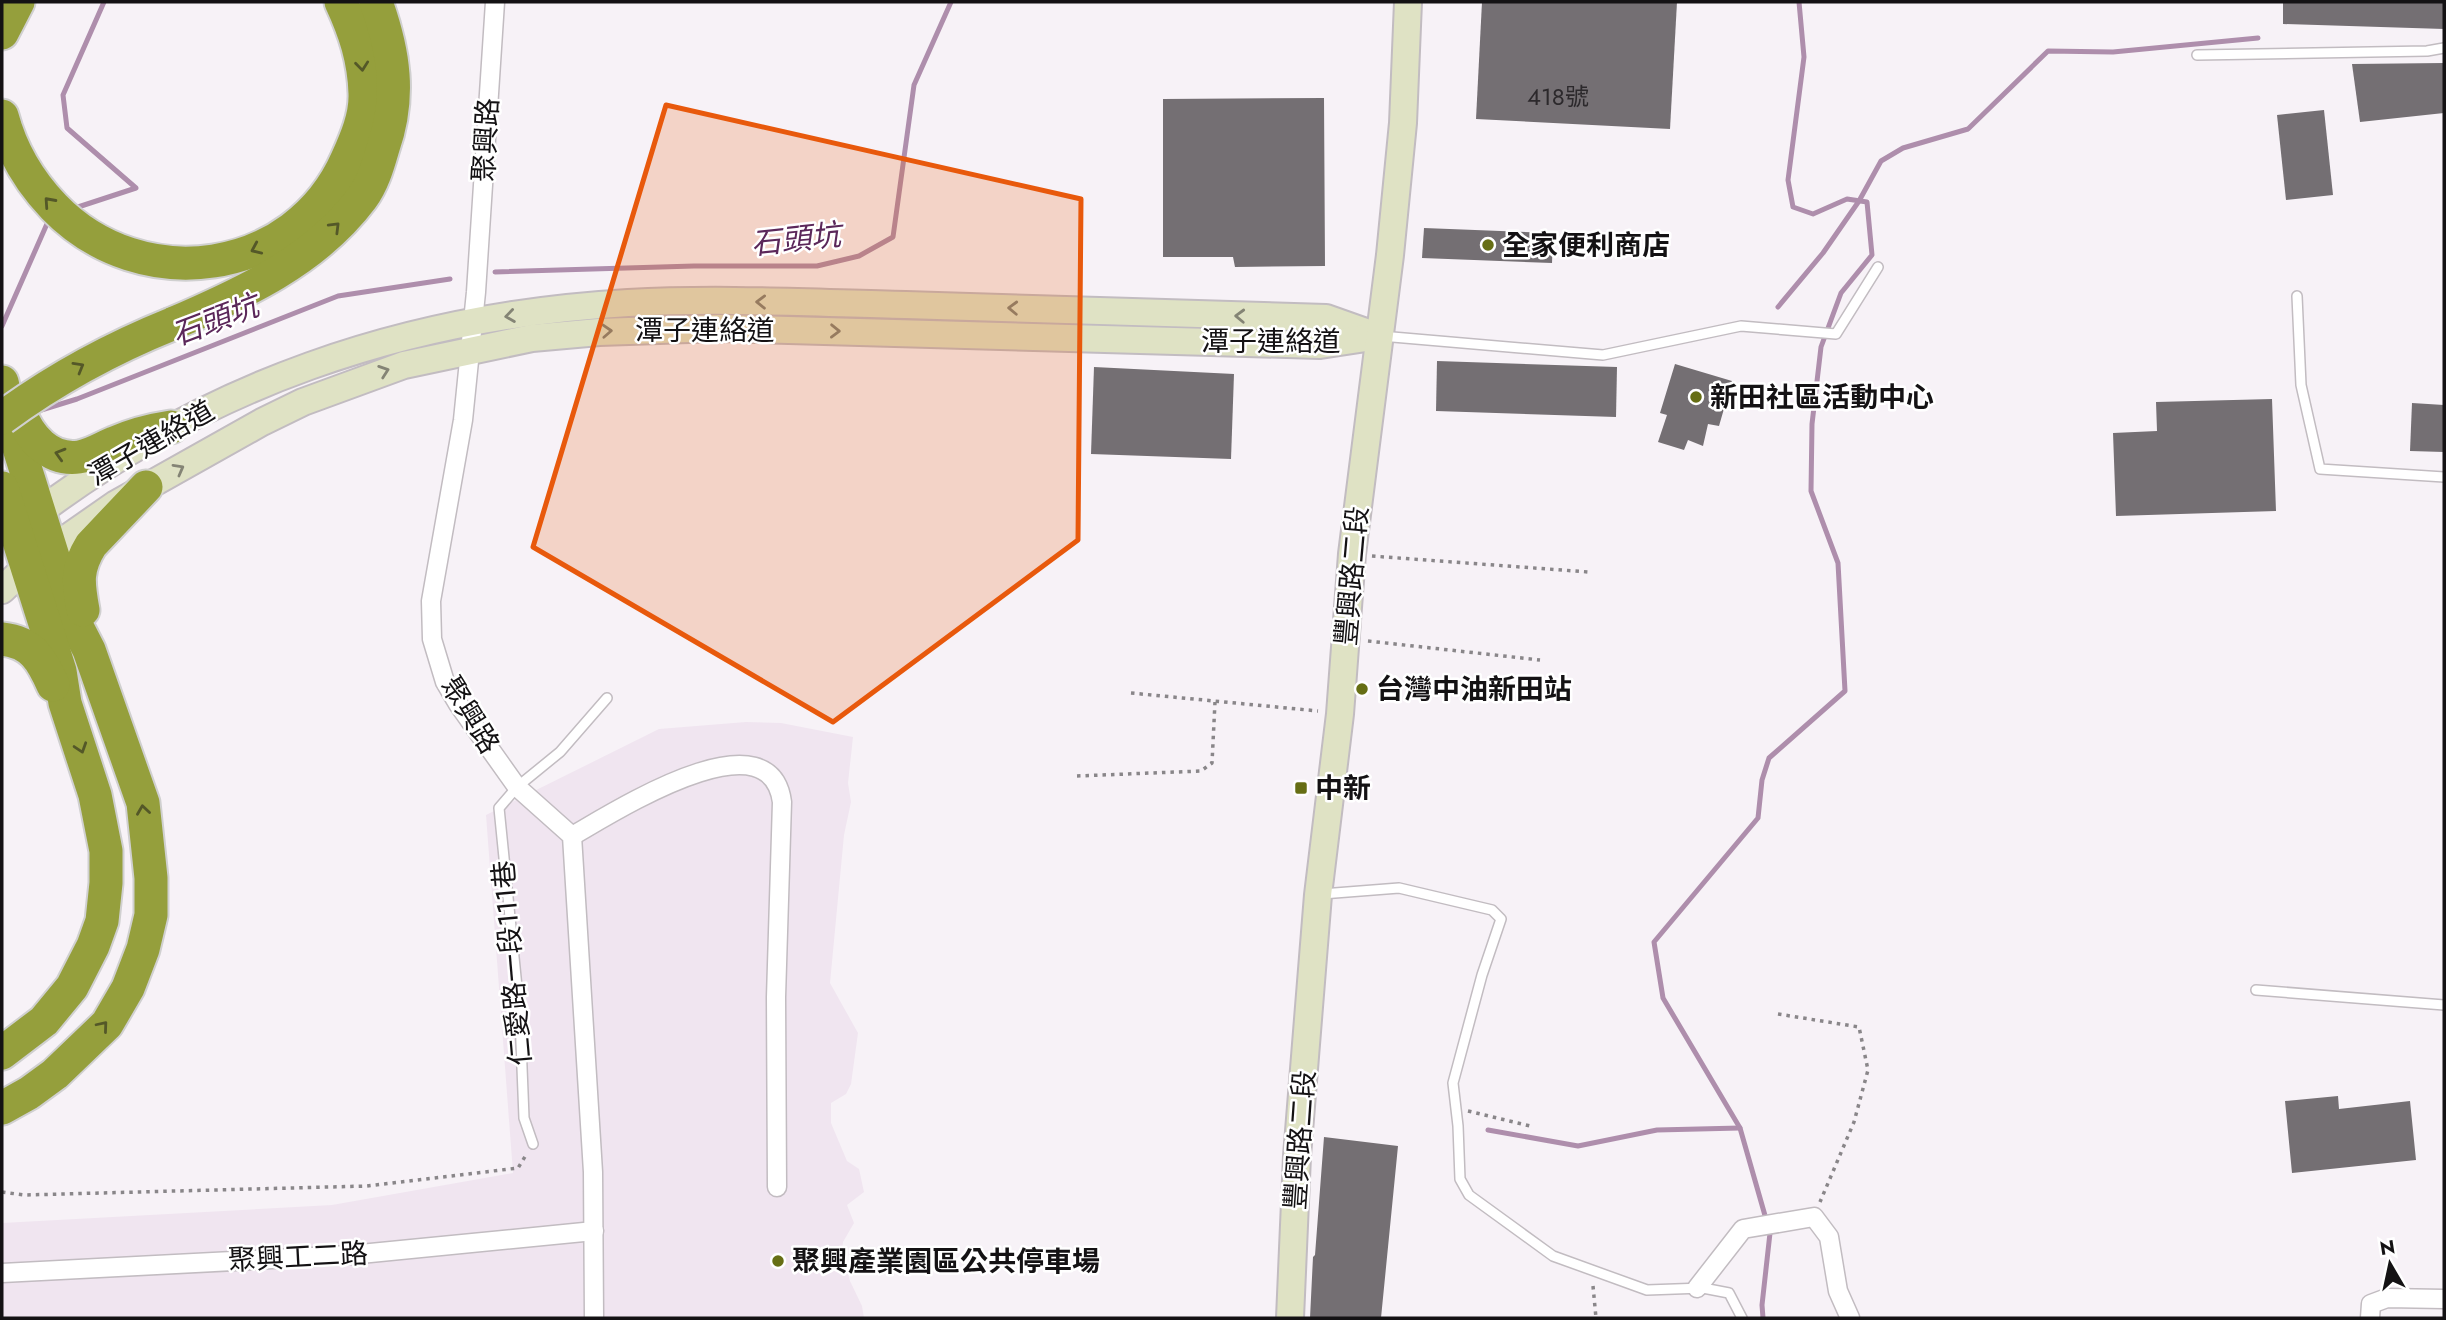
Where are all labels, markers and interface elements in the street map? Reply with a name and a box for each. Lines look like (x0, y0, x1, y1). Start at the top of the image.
one-way arrow (354, 61, 369, 72)
house number: 418號 (1527, 79, 1589, 114)
street label: 聚興路 (463, 97, 509, 183)
one-way arrow (45, 197, 57, 210)
water label: 石頭坑 (749, 212, 847, 265)
one-way arrow (326, 222, 339, 235)
place label: 全家便利商店 (1502, 225, 1670, 266)
marker: 全家便利商店 (1480, 237, 1496, 253)
one-way arrow (250, 241, 263, 255)
water label: 石頭坑 (165, 282, 268, 356)
one-way arrow (755, 294, 766, 310)
one-way arrow (1007, 301, 1018, 316)
one-way arrow (504, 308, 516, 323)
one-way arrow (1235, 308, 1246, 323)
street label: 潭子連絡道 (635, 310, 775, 351)
street label: 潭子連絡道 (1201, 321, 1341, 362)
one-way arrow (829, 323, 840, 338)
one-way arrow (602, 324, 613, 339)
one-way arrow (72, 362, 84, 375)
one-way arrow (377, 365, 390, 379)
place label: 新田社區活動中心 (1710, 377, 1934, 418)
marker: 新田社區活動中心 (1688, 389, 1704, 405)
street label: 潭子連絡道 (80, 390, 222, 496)
one-way arrow (54, 448, 66, 462)
one-way arrow (172, 464, 185, 477)
street label: 豐興路二段 (1325, 504, 1379, 648)
street label: 聚興路 (430, 669, 510, 761)
place label: 台灣中油新田站 (1376, 669, 1572, 710)
marker: 台灣中油新田站 (1354, 681, 1370, 697)
one-way arrow (73, 742, 87, 754)
place label: 中新 (1315, 768, 1371, 809)
marker: 中新 (1293, 780, 1309, 796)
one-way arrow (136, 804, 151, 816)
street label: 仁愛路一段111巷 (483, 859, 541, 1067)
one-way arrow (95, 1021, 107, 1034)
street label: 豐興路二段 (1275, 1069, 1325, 1211)
north arrow (2355, 1229, 2425, 1299)
street label: 聚興工二路 (227, 1233, 369, 1281)
text: N (2378, 1233, 2397, 1262)
place label: 聚興產業園區公共停車場 (792, 1241, 1100, 1282)
marker: 聚興產業園區公共停車場 (770, 1253, 786, 1269)

